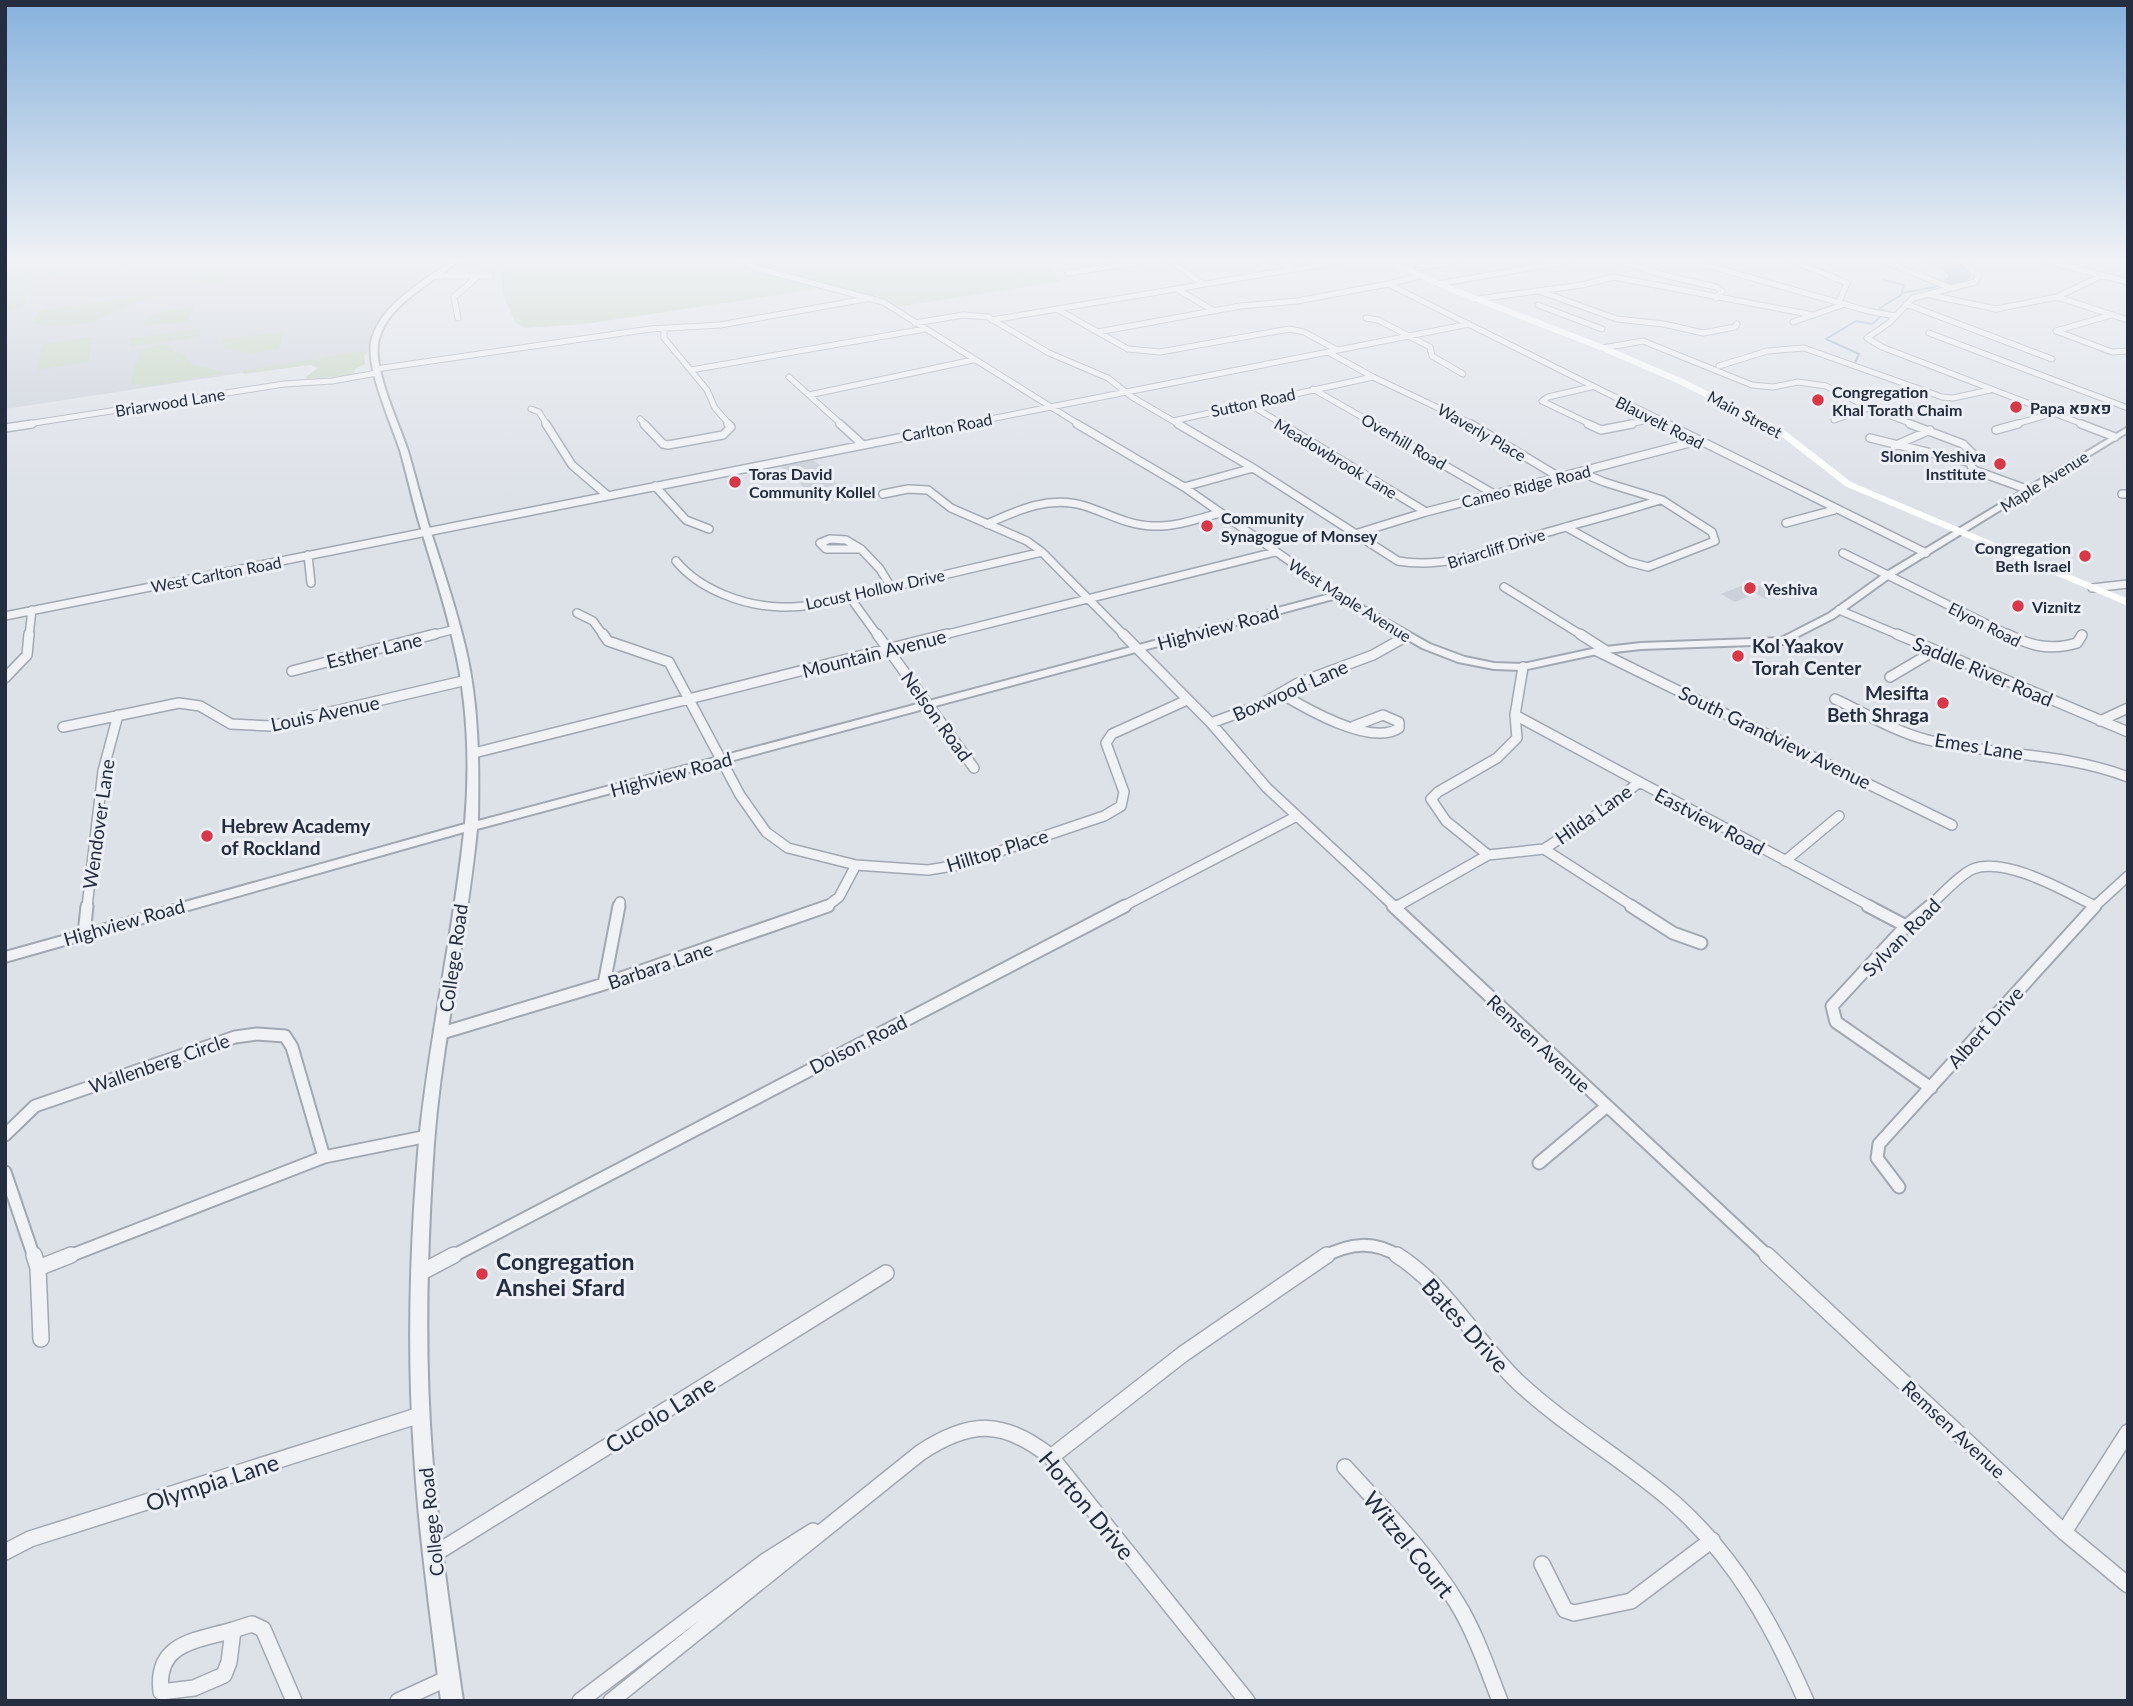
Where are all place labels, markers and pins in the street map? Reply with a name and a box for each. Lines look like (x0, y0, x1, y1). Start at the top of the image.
place label: Congregation Khal Torath Chaim (1832, 382, 1962, 419)
marker: Congregation Khal Torath Chaim (1810, 392, 1826, 408)
place label: Papa פאפא (2030, 398, 2111, 417)
marker: Papa פאפא (2008, 399, 2024, 415)
place label: Slonim Yeshiva Institute (1881, 446, 1986, 483)
marker: Slonim Yeshiva Institute (1992, 456, 2008, 472)
place label: Toras David Community Kollel (749, 464, 875, 501)
marker: Toras David Community Kollel (727, 474, 743, 490)
place label: Community Synagogue of Monsey (1221, 508, 1378, 545)
marker: Community Synagogue of Monsey (1199, 518, 1215, 534)
place label: Congregation Beth Israel (1975, 538, 2071, 575)
marker: Congregation Beth Israel (2077, 548, 2093, 564)
place label: Yeshiva (1763, 579, 1818, 598)
marker: Yeshiva (1742, 580, 1758, 596)
place label: Viznitz (2031, 597, 2081, 616)
marker: Viznitz (2010, 598, 2026, 614)
place label: Kol Yaakov Torah Center (1752, 634, 1862, 679)
marker: Kol Yaakov Torah Center (1730, 648, 1746, 664)
place label: Mesifta Beth Shraga (1827, 681, 1929, 726)
marker: Mesifta Beth Shraga (1935, 695, 1951, 711)
place label: Hebrew Academy of Rockland (221, 814, 371, 859)
marker: Hebrew Academy of Rockland (199, 828, 215, 844)
place label: Congregation Anshei Sfard (495, 1247, 634, 1301)
marker: Congregation Anshei Sfard (474, 1266, 490, 1282)

